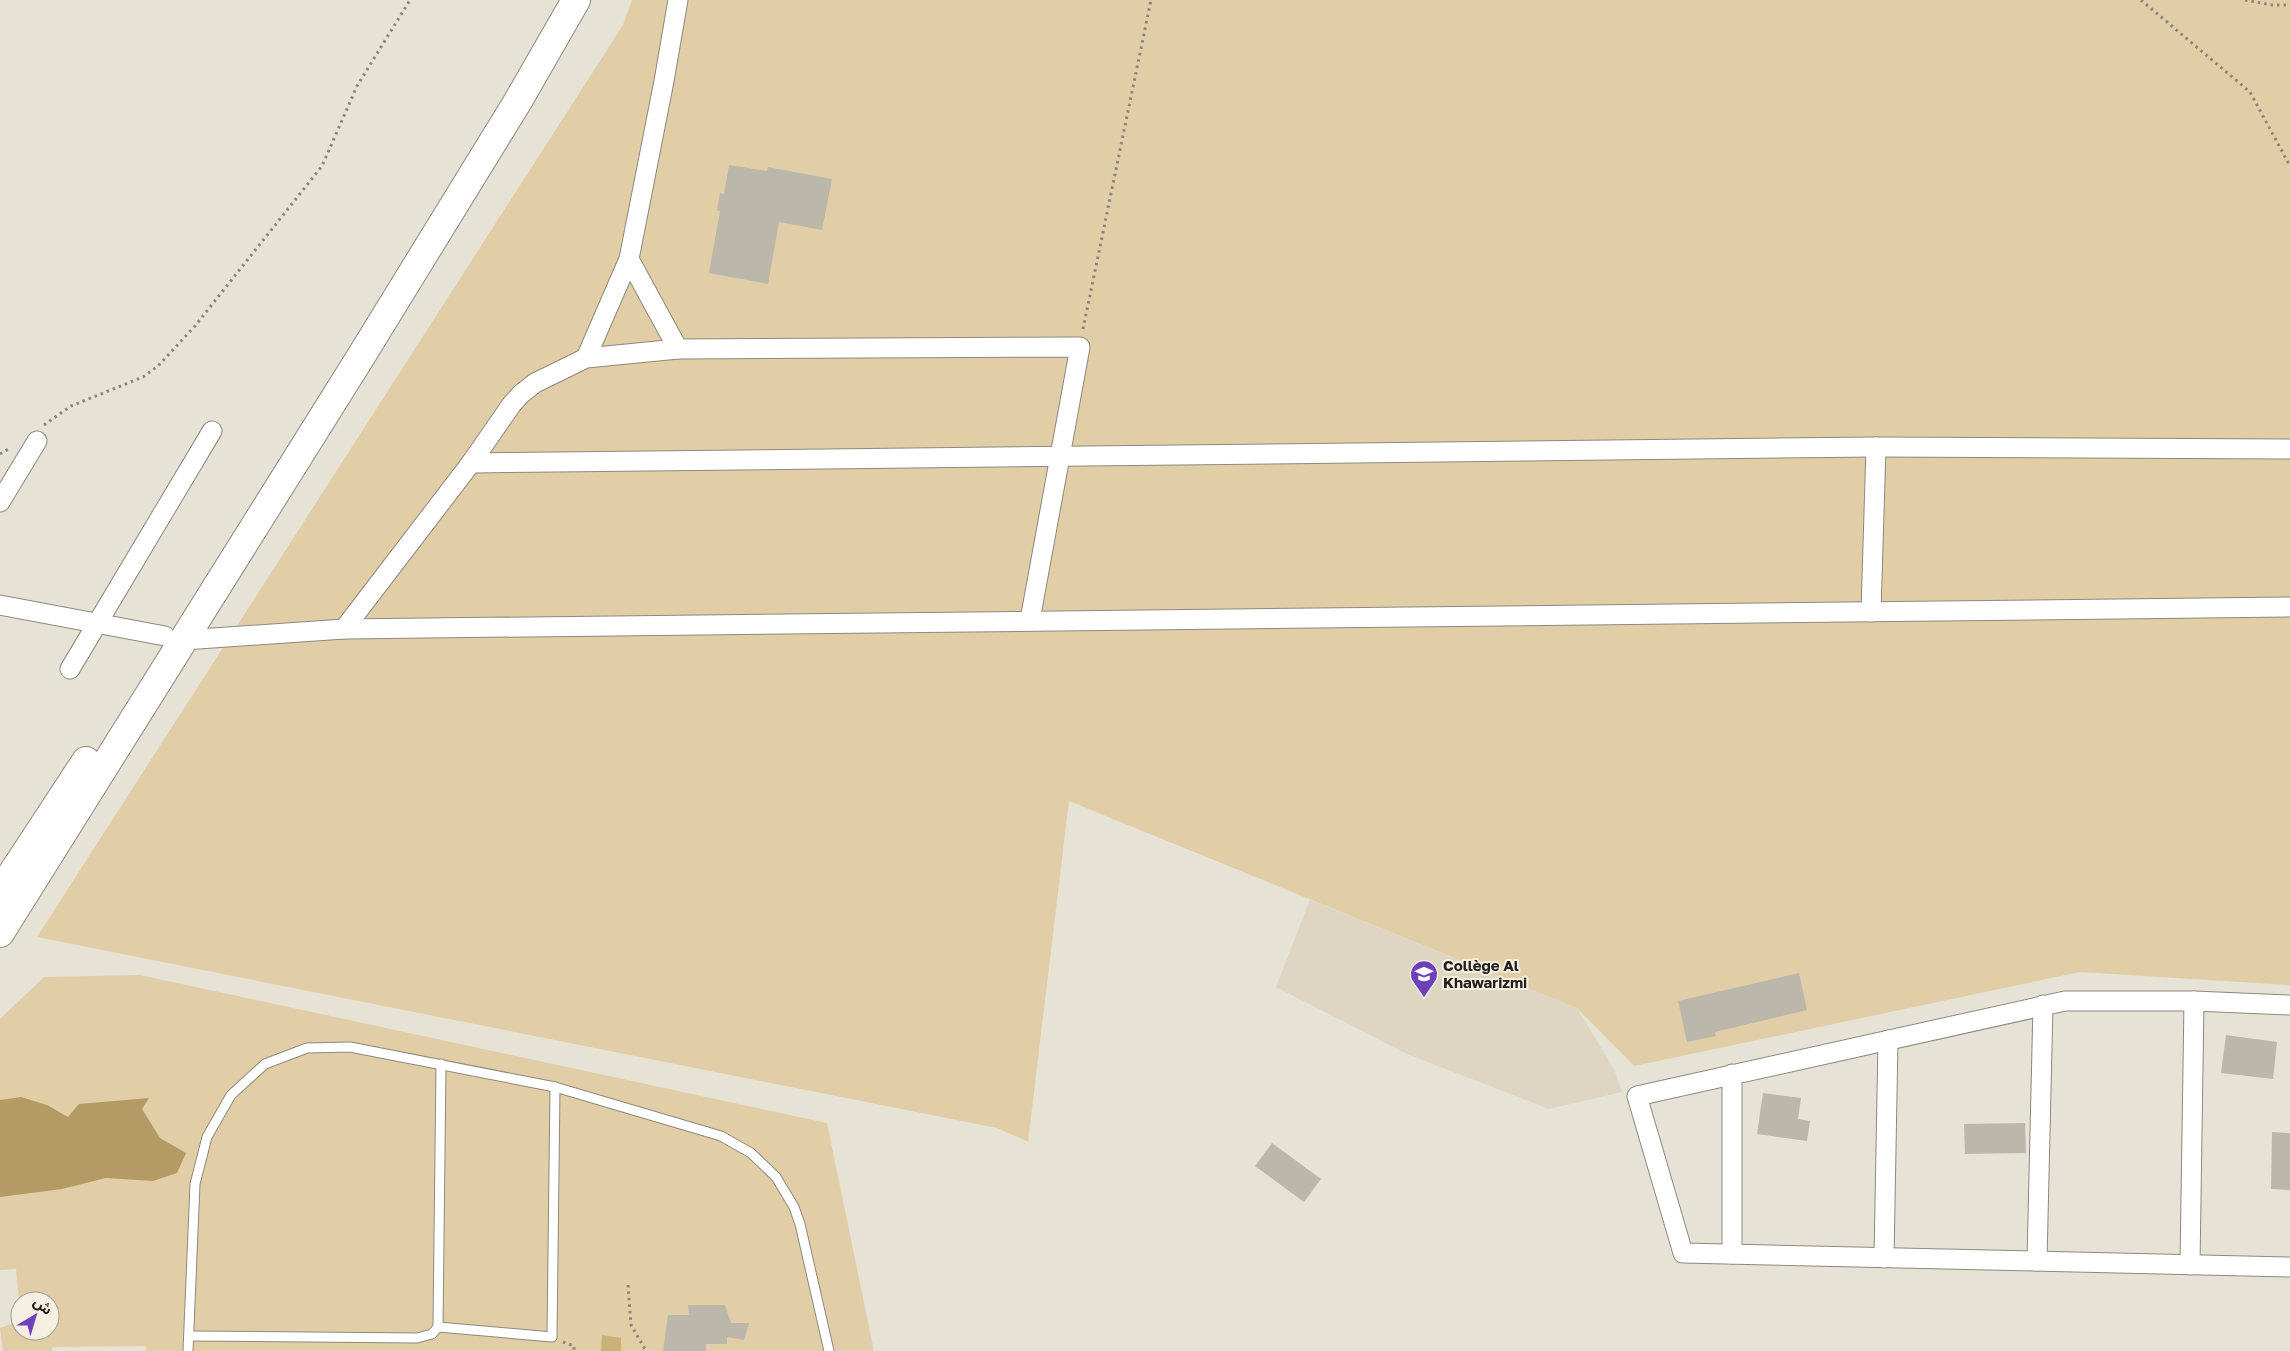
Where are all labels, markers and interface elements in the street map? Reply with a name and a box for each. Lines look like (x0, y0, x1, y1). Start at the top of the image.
place label: Collège Al Khawarizmi (1443, 956, 1527, 991)
school or university icon: Collège Al Khawarizmi (1409, 959, 1439, 998)
north arrow (10, 1291, 60, 1341)
text: ش (31, 1293, 56, 1318)

